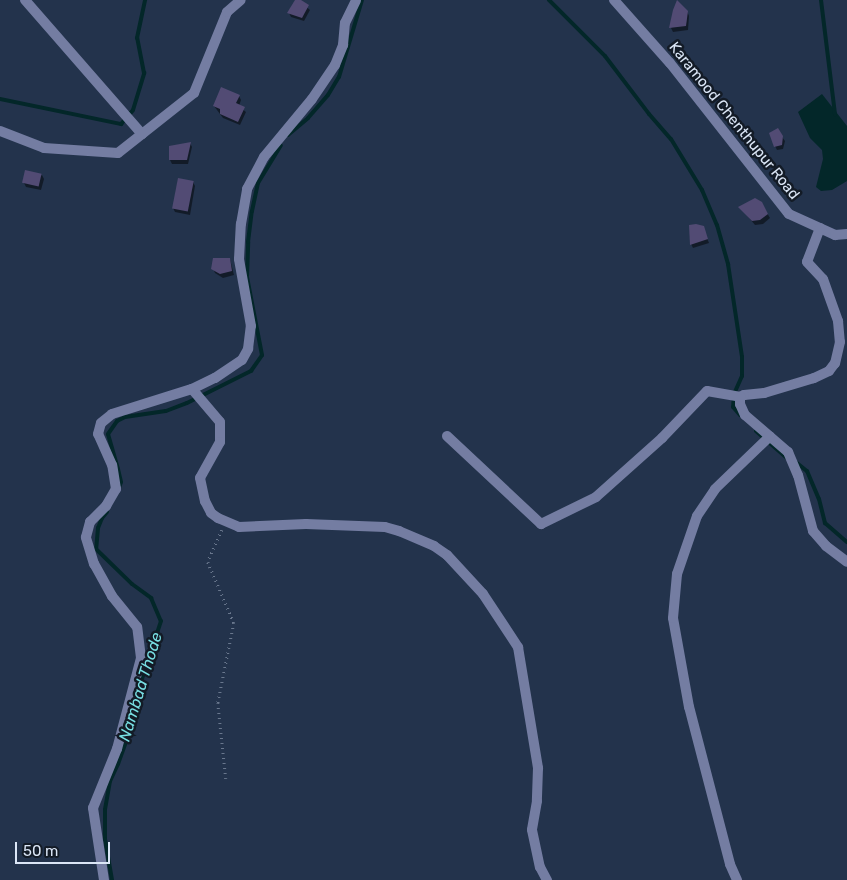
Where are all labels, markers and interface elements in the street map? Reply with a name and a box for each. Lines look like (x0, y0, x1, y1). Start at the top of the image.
street label: Karamood Chenthupur Road (665, 39, 803, 203)
water label: Nambad Thode (115, 630, 167, 744)
scale bar (18, 832, 112, 864)
text: 50 m (23, 842, 58, 860)

